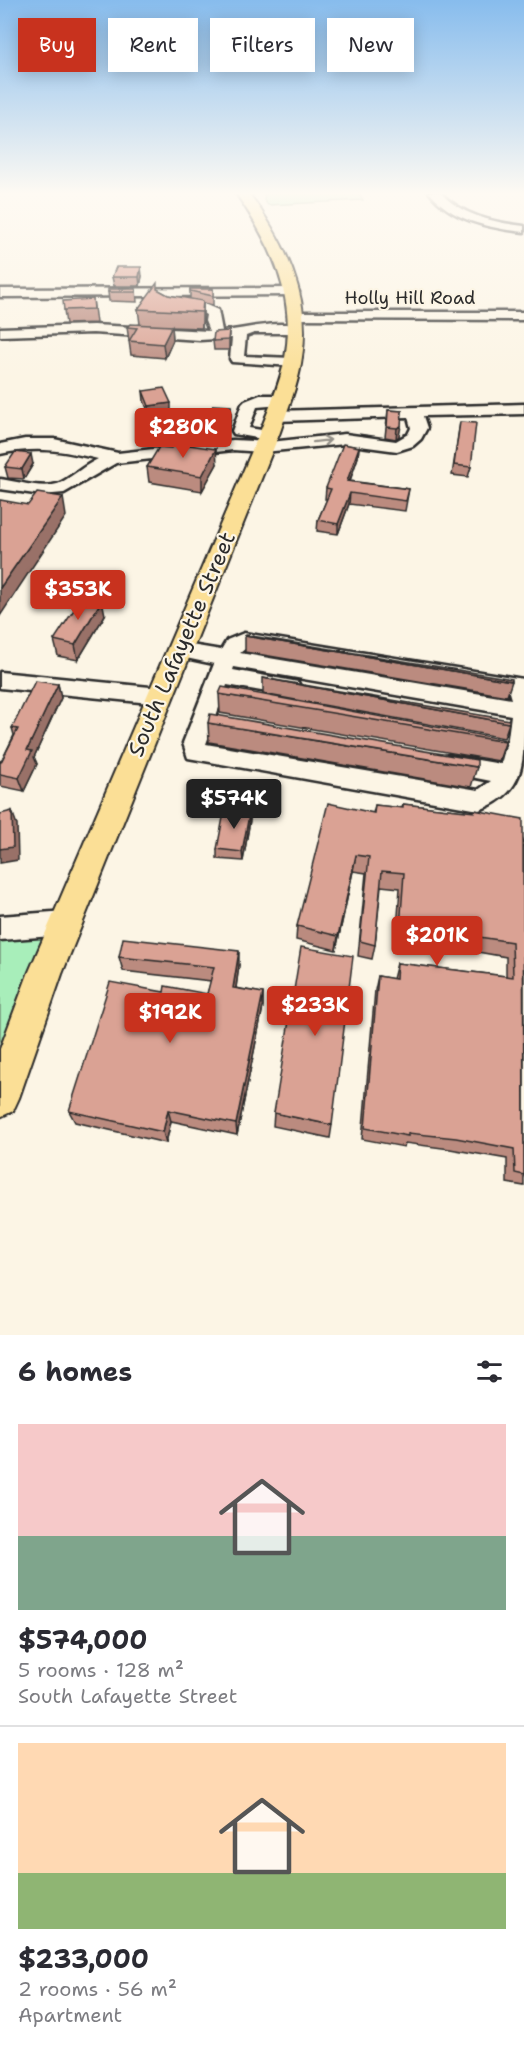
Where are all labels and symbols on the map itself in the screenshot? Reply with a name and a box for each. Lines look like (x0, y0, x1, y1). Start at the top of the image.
street label: Holly Hill Road (345, 286, 475, 310)
pin: $280K (141, 408, 225, 459)
one-way arrow (312, 435, 331, 446)
street label: South Lafayette Street (121, 527, 242, 761)
pin: $353K (36, 570, 120, 621)
pin: $574K (192, 779, 276, 830)
pin: $201K (395, 916, 479, 967)
pin: $233K (273, 986, 357, 1037)
pin: $192K (128, 993, 212, 1044)

